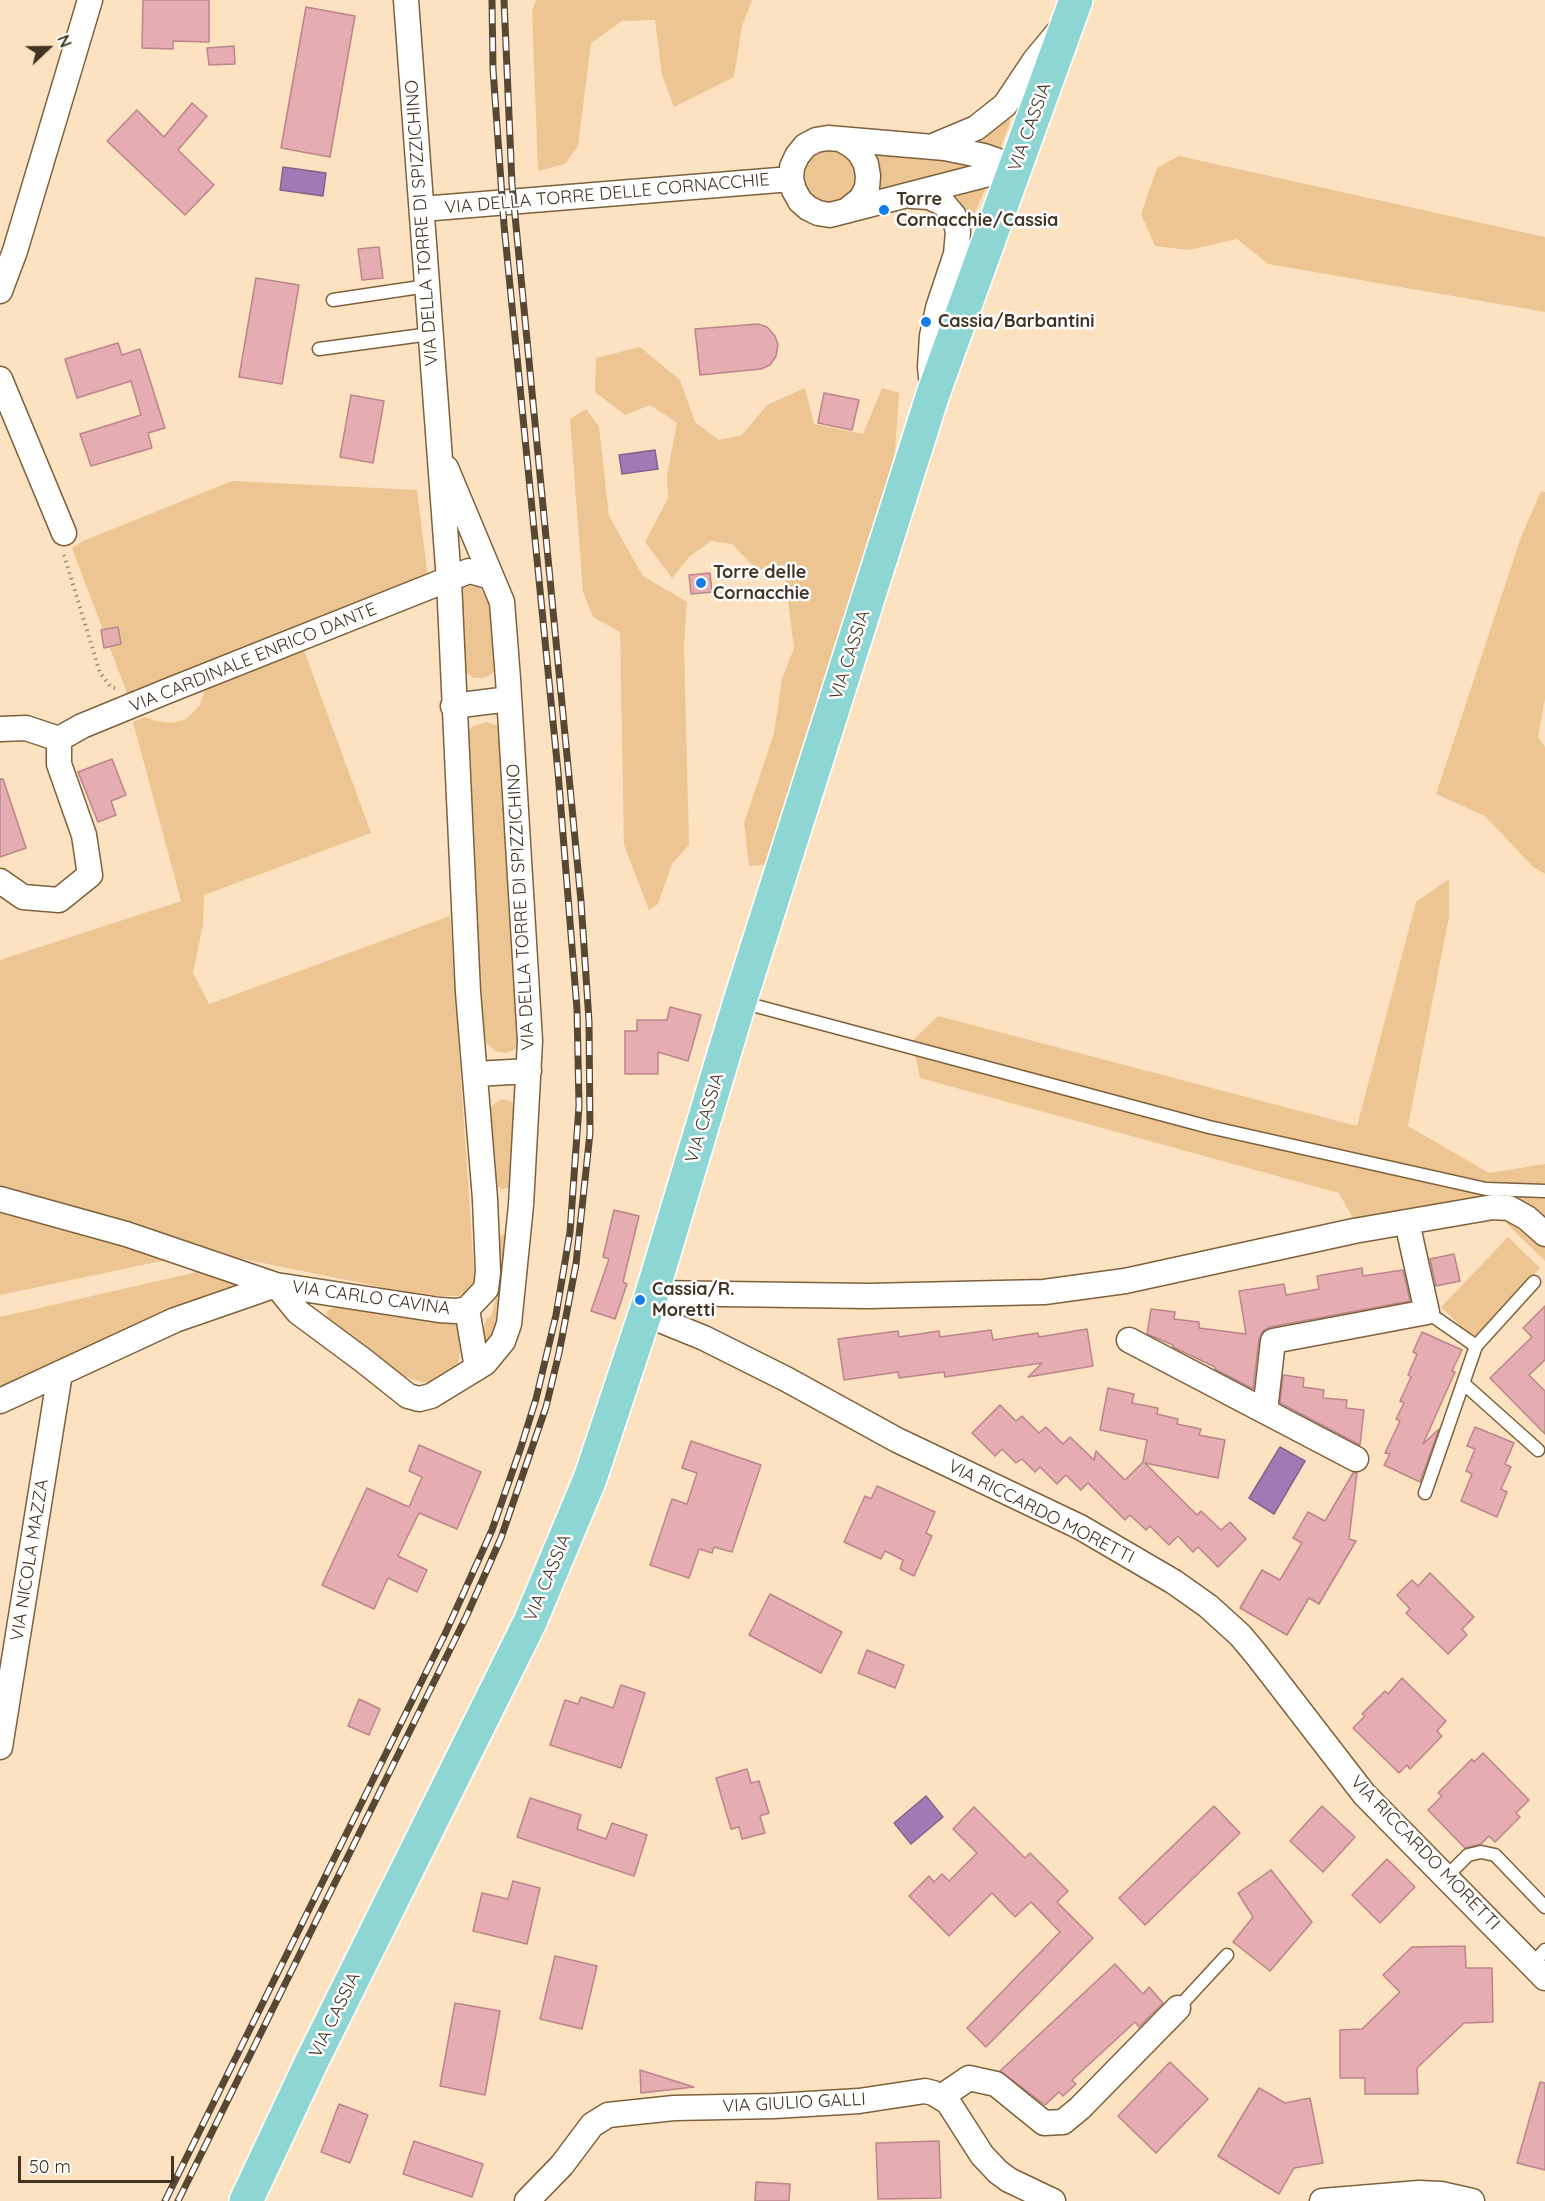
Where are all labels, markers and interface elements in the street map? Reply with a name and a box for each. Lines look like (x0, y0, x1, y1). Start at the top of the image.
north arrow (18, 18, 78, 78)
text: N (53, 32, 76, 50)
street label: VIA DELLA TORRE DI SPIZZICHINO (401, 79, 443, 367)
street label: VIA CASSIA (1004, 80, 1056, 174)
street label: VIA DELLA TORRE DELLE CORNACCHIE (443, 169, 771, 219)
place label: Torre Cornacchie/Cassia (896, 189, 1058, 232)
marker: Torre Cornacchie/Cassia (877, 203, 891, 217)
place label: Cassia/Barbantini (938, 311, 1095, 333)
marker: Cassia/Barbantini (919, 315, 933, 329)
place label: Torre delle Cornacchie (713, 562, 809, 604)
marker: Torre delle Cornacchie (694, 576, 708, 590)
street label: VIA CARDINALE ENRICO DANTE (126, 598, 380, 718)
street label: VIA CASSIA (825, 608, 875, 702)
street label: VIA DELLA TORRE DI SPIZZICHINO (503, 763, 539, 1051)
street label: VIA CASSIA (681, 1070, 729, 1166)
street label: VIA CARLO CAVINA (290, 1276, 452, 1320)
place label: Cassia/R. Moretti (652, 1279, 735, 1322)
marker: Cassia/R. Moretti (633, 1293, 647, 1307)
street label: VIA RICCARDO MORETTI (944, 1456, 1138, 1568)
street label: VIA NICOLA MAZZA (7, 1477, 53, 1643)
street label: VIA CASSIA (520, 1531, 576, 1625)
street label: VIA RICCARDO MORETTI (1346, 1771, 1504, 1935)
street label: VIA CASSIA (305, 1969, 365, 2061)
street label: VIA GIULIO GALLI (722, 2088, 866, 2118)
scale bar (21, 2144, 177, 2182)
text: 50 m (29, 2155, 71, 2178)

